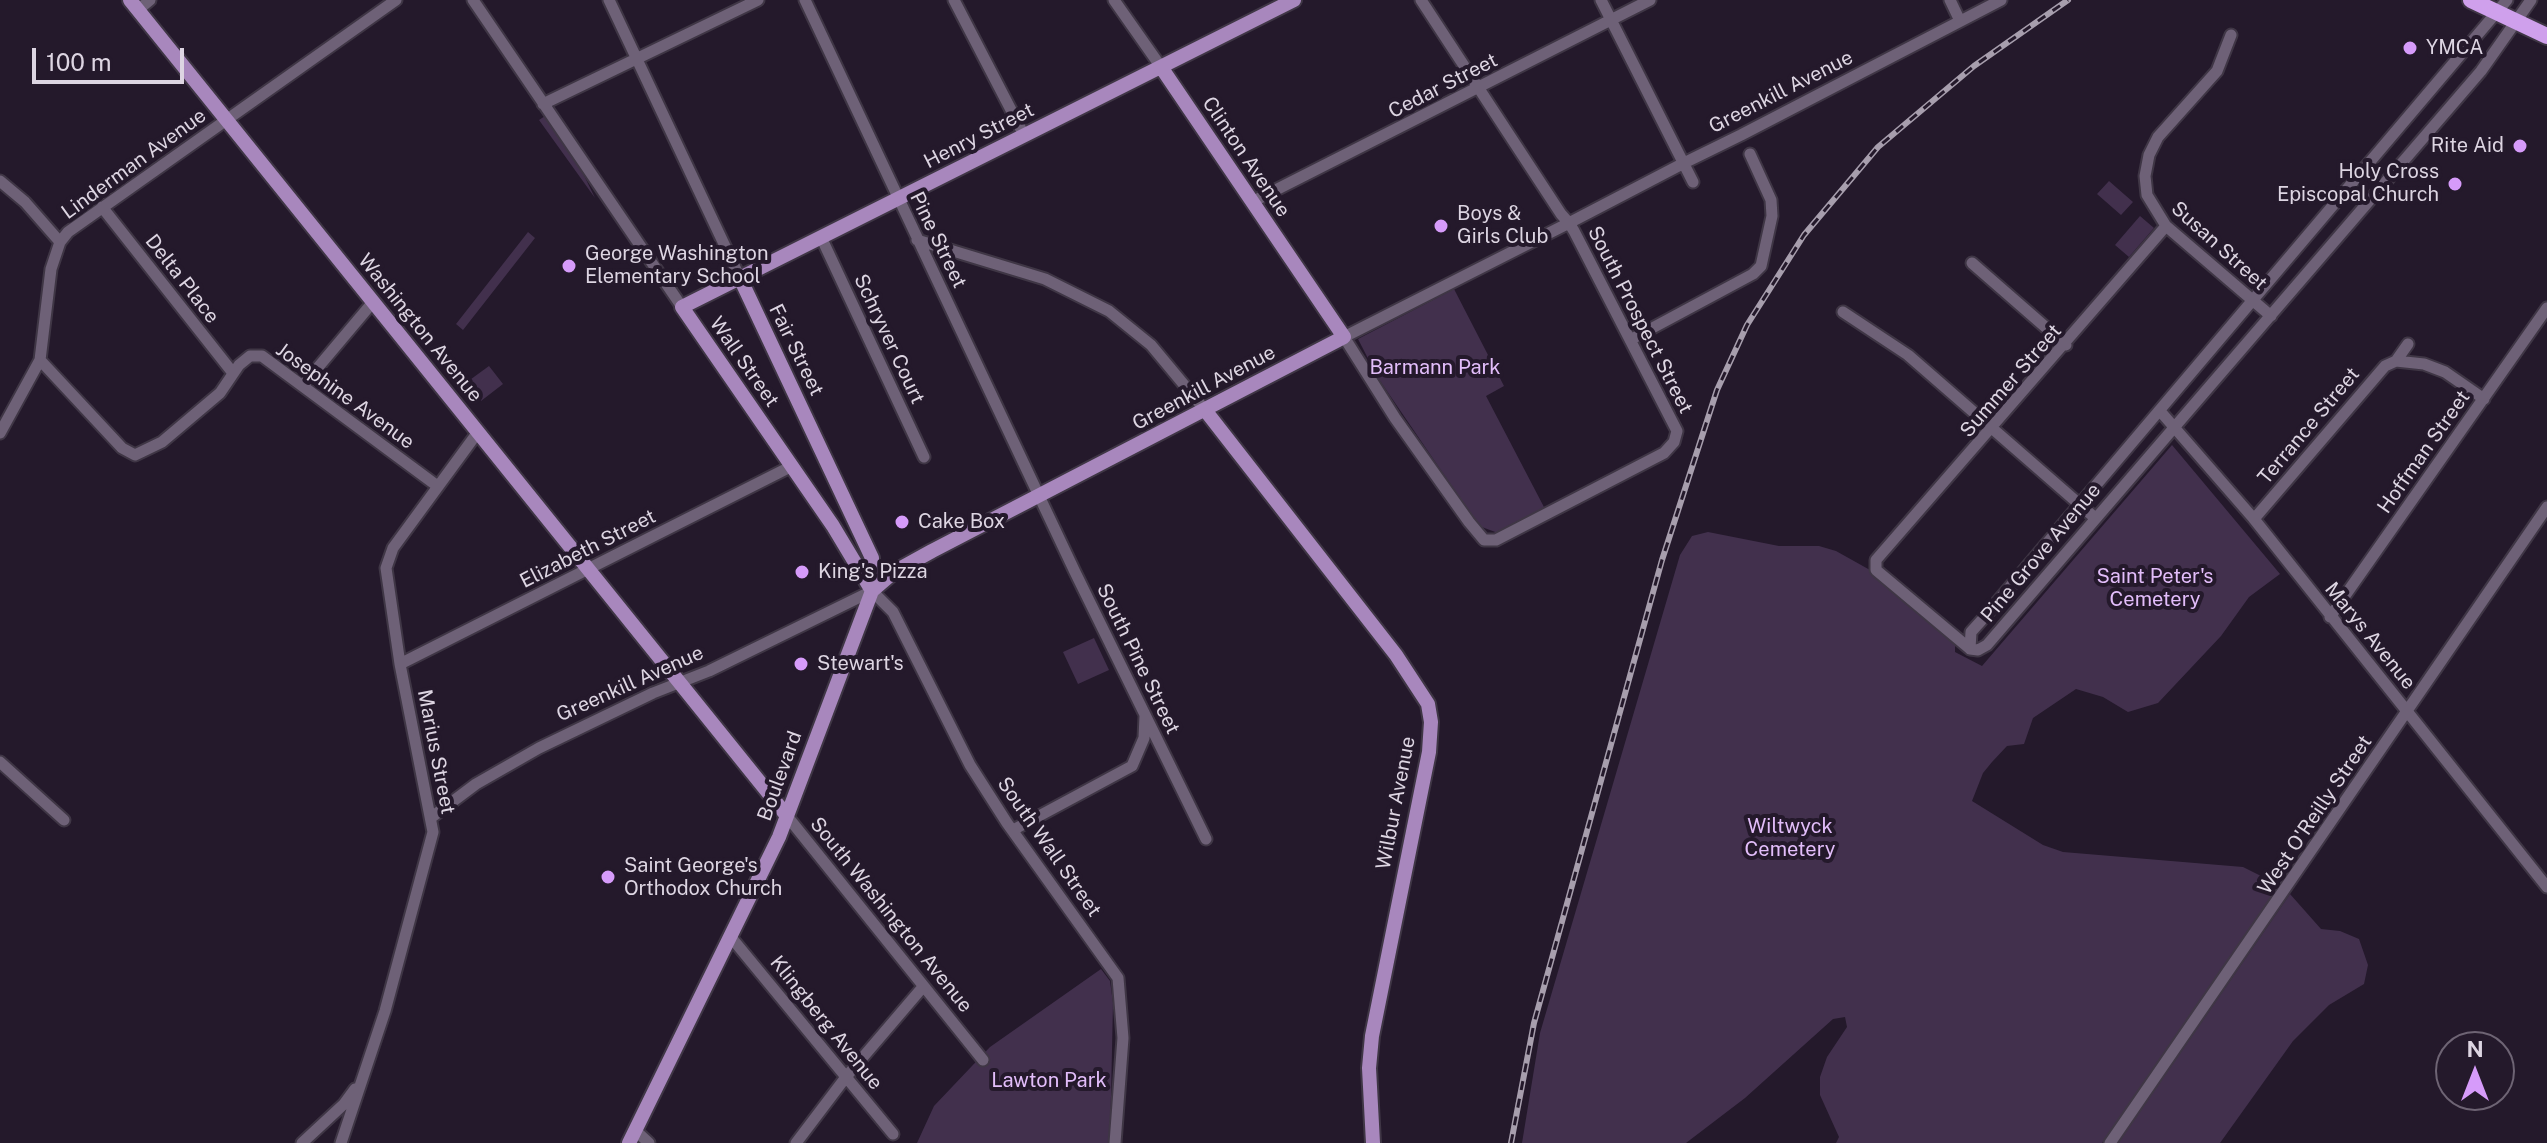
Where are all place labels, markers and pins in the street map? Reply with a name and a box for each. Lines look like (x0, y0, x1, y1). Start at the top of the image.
place label: YMCA (2426, 36, 2484, 60)
marker: YMCA (2401, 39, 2419, 57)
place label: Rite Aid (2431, 134, 2504, 158)
marker: Rite Aid (2511, 137, 2529, 155)
place label: Holy Cross Episcopal Church (2277, 160, 2439, 207)
marker: Holy Cross Episcopal Church (2446, 175, 2464, 193)
place label: Boys & Girls Club (1457, 202, 1548, 249)
marker: Boys & Girls Club (1432, 217, 1450, 235)
place label: George Washington Elementary School (585, 242, 768, 289)
marker: George Washington Elementary School (560, 257, 578, 275)
place label: Cake Box (918, 510, 1005, 534)
marker: Cake Box (893, 513, 911, 531)
place label: King's Pizza (818, 560, 927, 584)
marker: King's Pizza (793, 563, 811, 581)
place label: Stewart's (817, 652, 904, 676)
marker: Stewart's (792, 655, 810, 673)
place label: Saint George's Orthodox Church (624, 854, 782, 901)
marker: Saint George's Orthodox Church (599, 868, 617, 886)

